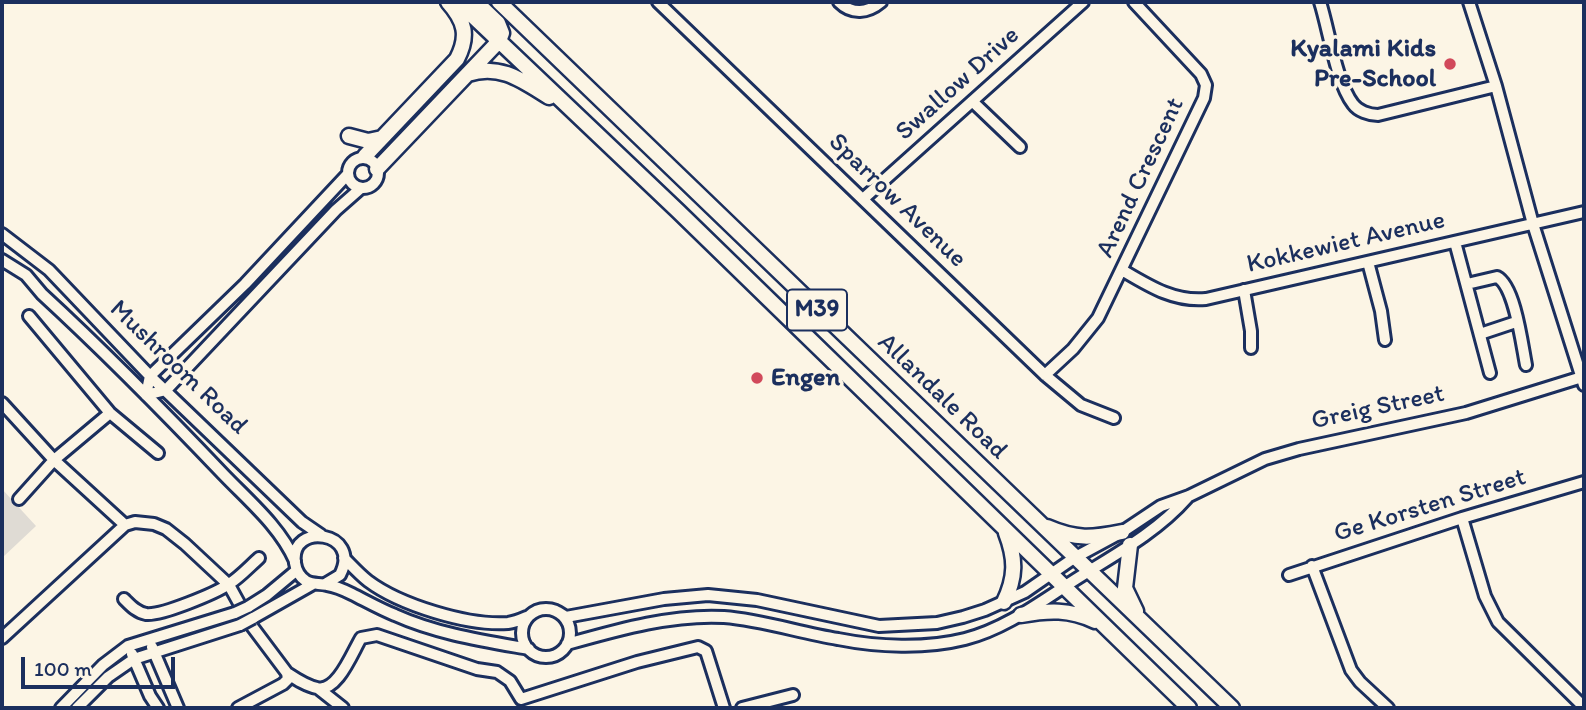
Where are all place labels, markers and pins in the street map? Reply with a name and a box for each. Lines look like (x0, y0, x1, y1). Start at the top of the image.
place label: Kyalami Kids Pre-School (1290, 33, 1436, 94)
marker: Kyalami Kids Pre-School (1442, 56, 1458, 72)
place label: Engen (771, 362, 840, 394)
marker: Engen (749, 370, 765, 386)

